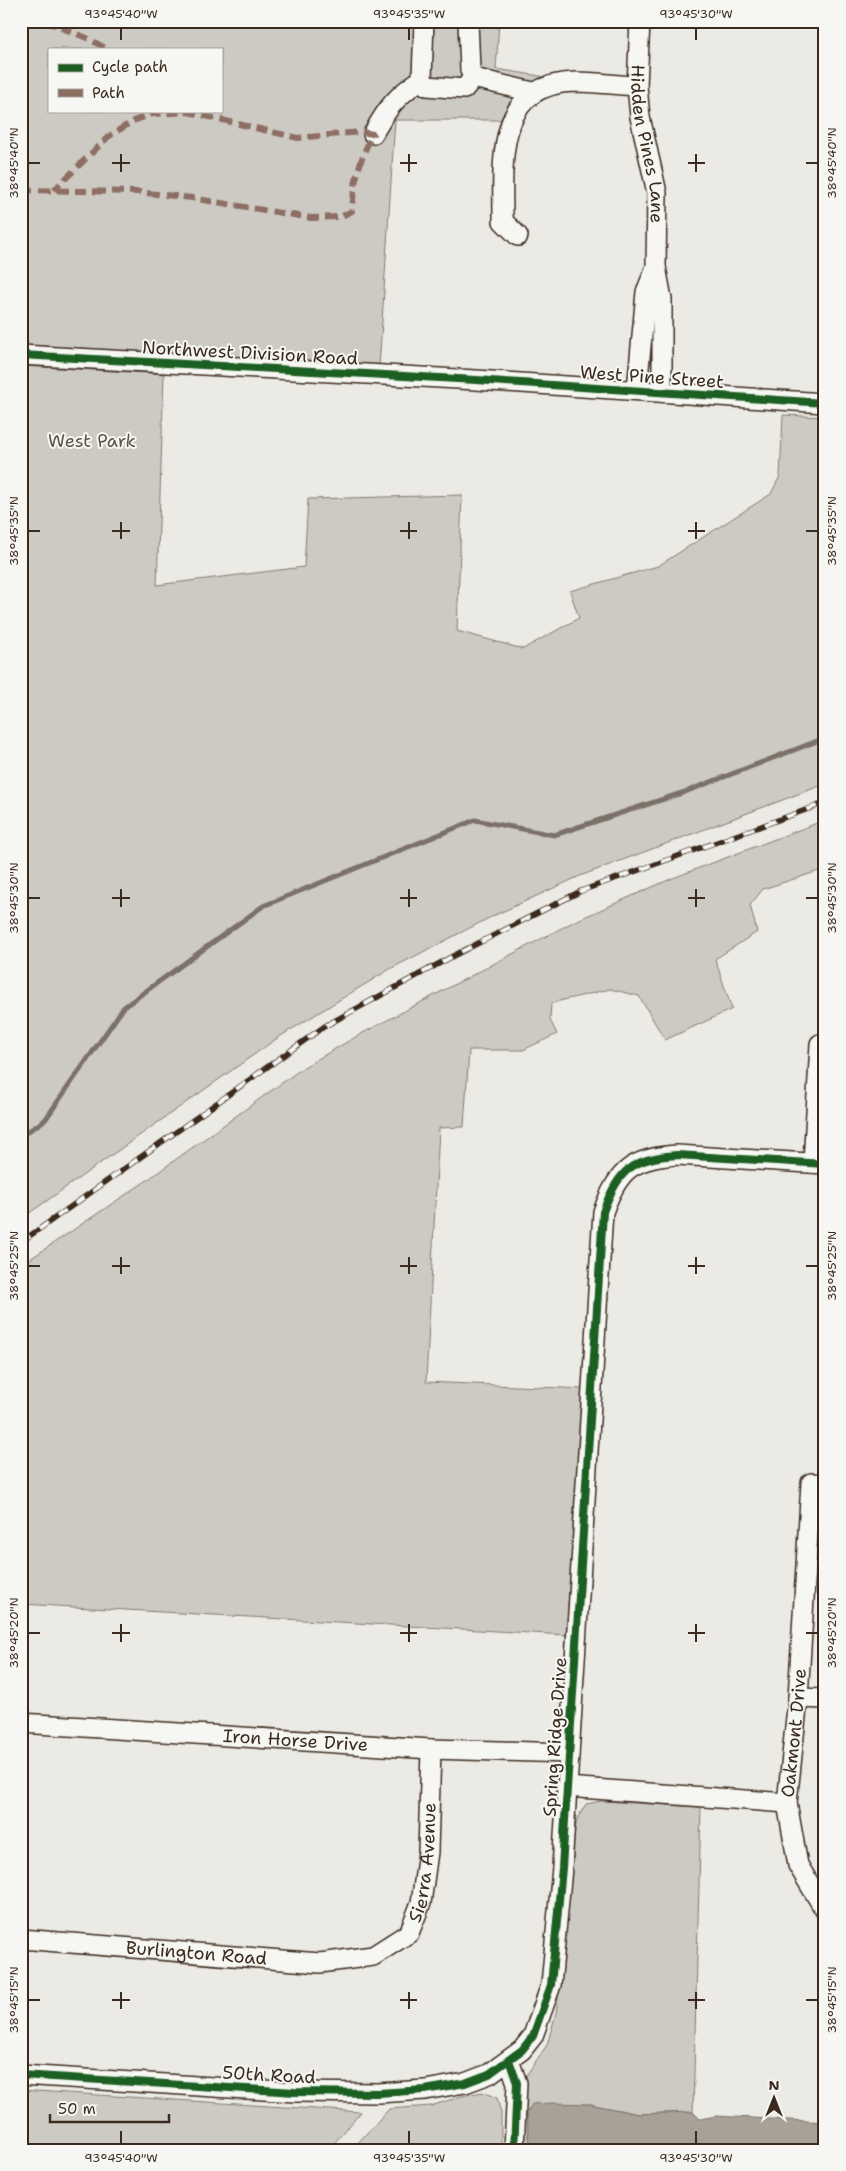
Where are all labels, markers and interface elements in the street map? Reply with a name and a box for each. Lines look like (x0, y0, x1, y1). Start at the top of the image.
text: 93°45'40"W (84, 6, 158, 22)
text: 93°45'35"W (373, 6, 445, 22)
text: 93°45'30"W (659, 6, 733, 22)
legend (48, 48, 222, 112)
text: Cycle path (92, 57, 168, 77)
street label: Hidden Pines Lane (625, 64, 669, 223)
text: Path (92, 83, 125, 103)
text: 38°45'40"N (6, 127, 22, 199)
text: 38°45'40"N (824, 127, 840, 199)
street label: Northwest Division Road (141, 335, 359, 371)
street label: West Pine Street (579, 360, 725, 394)
park label: West Park (48, 429, 136, 453)
text: 38°45'35"N (6, 496, 22, 566)
text: 38°45'35"N (824, 496, 840, 566)
text: 38°45'30"N (6, 862, 22, 934)
text: 38°45'30"N (824, 862, 840, 934)
text: 38°45'25"N (6, 1231, 22, 1301)
text: 38°45'25"N (824, 1231, 840, 1301)
text: 38°45'20"N (6, 1597, 22, 1669)
text: 38°45'20"N (824, 1597, 840, 1669)
street label: Spring Ridge Drive (537, 1656, 573, 1818)
street label: Oakmont Drive (776, 1668, 812, 1799)
street label: Iron Horse Drive (222, 1724, 369, 1757)
street label: Sierra Avenue (402, 1802, 441, 1926)
street label: Burlington Road (125, 1935, 268, 1971)
text: 38°45'15"N (6, 1966, 22, 2034)
text: 38°45'15"N (824, 1966, 840, 2034)
street label: 50th Road (222, 2061, 316, 2089)
north arrow (748, 2074, 798, 2124)
text: N (768, 2076, 780, 2094)
scale bar (50, 2091, 169, 2123)
text: 50 m (58, 2099, 96, 2119)
text: 93°45'40"W (84, 2150, 158, 2166)
text: 93°45'35"W (373, 2150, 445, 2166)
text: 93°45'30"W (659, 2150, 733, 2166)

